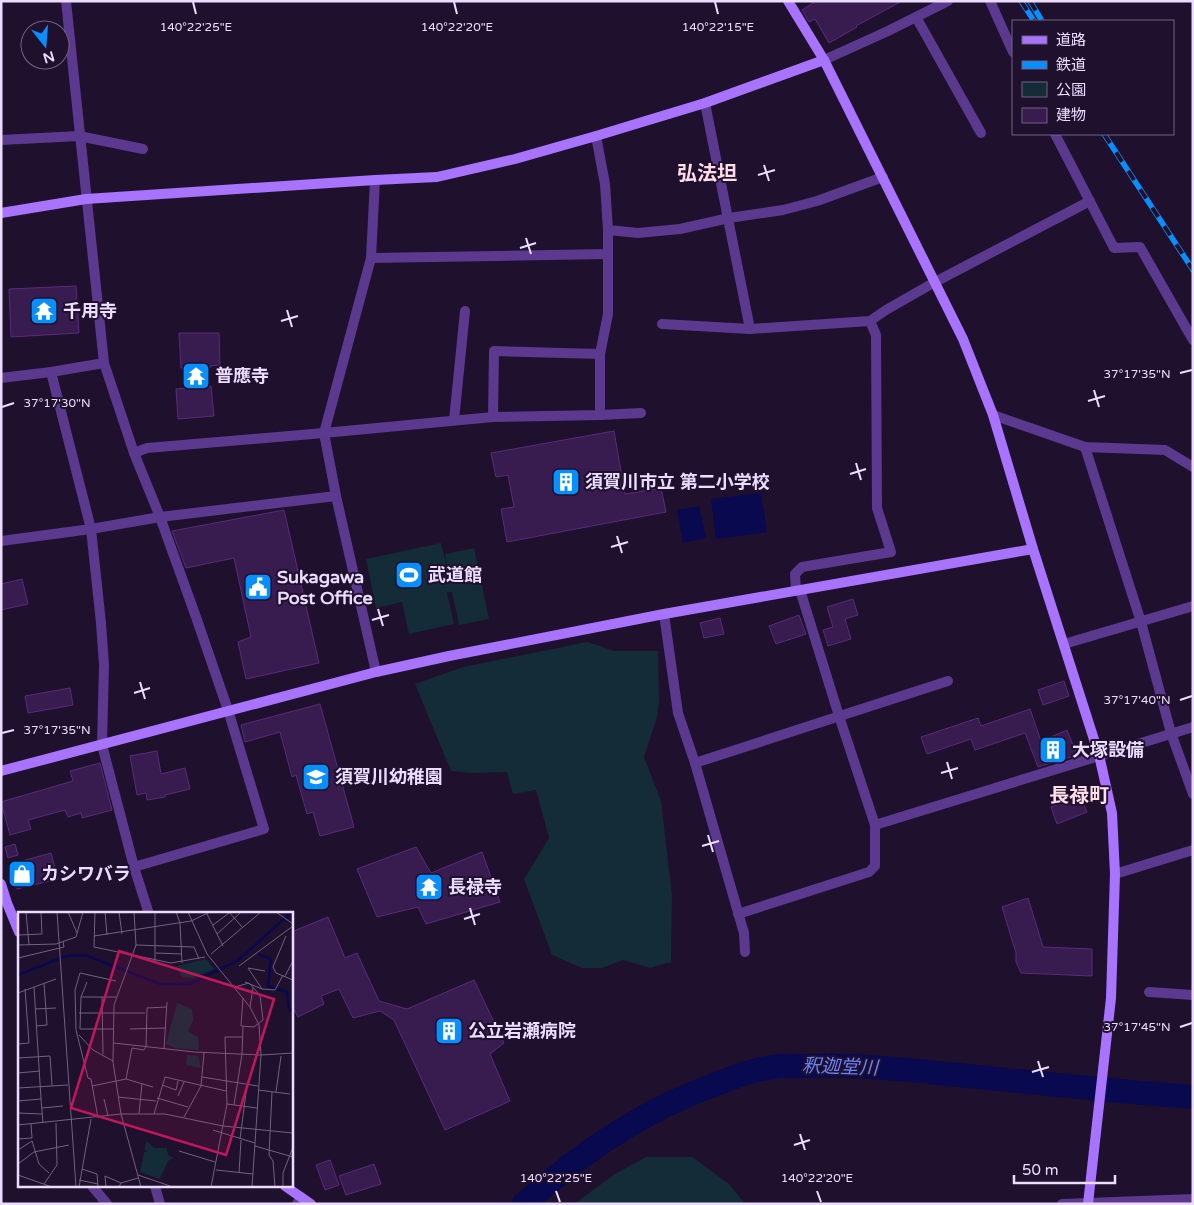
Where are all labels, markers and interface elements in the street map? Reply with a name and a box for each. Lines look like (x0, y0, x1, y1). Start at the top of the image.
north arrow (20, 20, 70, 70)
text: 140°22'25"E (160, 20, 233, 34)
text: 140°22'20"E (421, 20, 494, 34)
text: 140°22'15"E (682, 20, 755, 34)
legend (1012, 20, 1174, 135)
text: 道路 (1056, 31, 1086, 49)
text: N (41, 47, 57, 67)
text: 鉄道 (1056, 56, 1086, 74)
text: 公園 (1056, 81, 1086, 99)
text: 建物 (1056, 106, 1086, 124)
district label: 弘法坦 (677, 162, 737, 186)
temple icon: 千用寺 (29, 296, 59, 326)
place label: 千用寺 (63, 300, 117, 322)
temple icon: 普應寺 (181, 361, 211, 391)
place label: 普應寺 (215, 365, 269, 387)
text: 37°17'35"N (1103, 367, 1171, 381)
text: 37°17'30"N (23, 396, 91, 410)
building icon: 須賀川市立 第二小学校 (551, 467, 581, 497)
place label: 須賀川市立 第二小学校 (585, 471, 770, 493)
sports icon: 武道館 (394, 560, 424, 590)
place label: 武道館 (428, 564, 482, 586)
place label: Sukagawa Post Office (277, 566, 373, 609)
public building icon: Sukagawa Post Office (243, 572, 273, 602)
text: 37°17'40"N (1103, 693, 1171, 707)
text: 37°17'35"N (23, 723, 91, 737)
building icon: 大塚設備 (1038, 735, 1068, 765)
place label: 大塚設備 (1072, 739, 1144, 761)
school or university icon: 須賀川幼稚園 (301, 762, 331, 792)
place label: 須賀川幼稚園 (335, 766, 443, 788)
district label: 長禄町 (1049, 784, 1109, 808)
shop icon: カシワバラ (7, 859, 37, 889)
place label: カシワバラ (41, 863, 131, 885)
temple icon: 長禄寺 (414, 872, 444, 902)
place label: 長禄寺 (448, 876, 502, 898)
inset map (18, 912, 292, 1188)
building icon: 公立岩瀬病院 (434, 1016, 464, 1046)
place label: 公立岩瀬病院 (468, 1020, 576, 1042)
text: 37°17'45"N (1103, 1020, 1171, 1034)
water label: 釈迦堂川 (802, 1055, 880, 1079)
scale bar (1014, 1152, 1115, 1184)
text: 50 m (1022, 1161, 1059, 1179)
text: 140°22'25"E (520, 1171, 593, 1185)
text: 140°22'20"E (781, 1171, 854, 1185)

